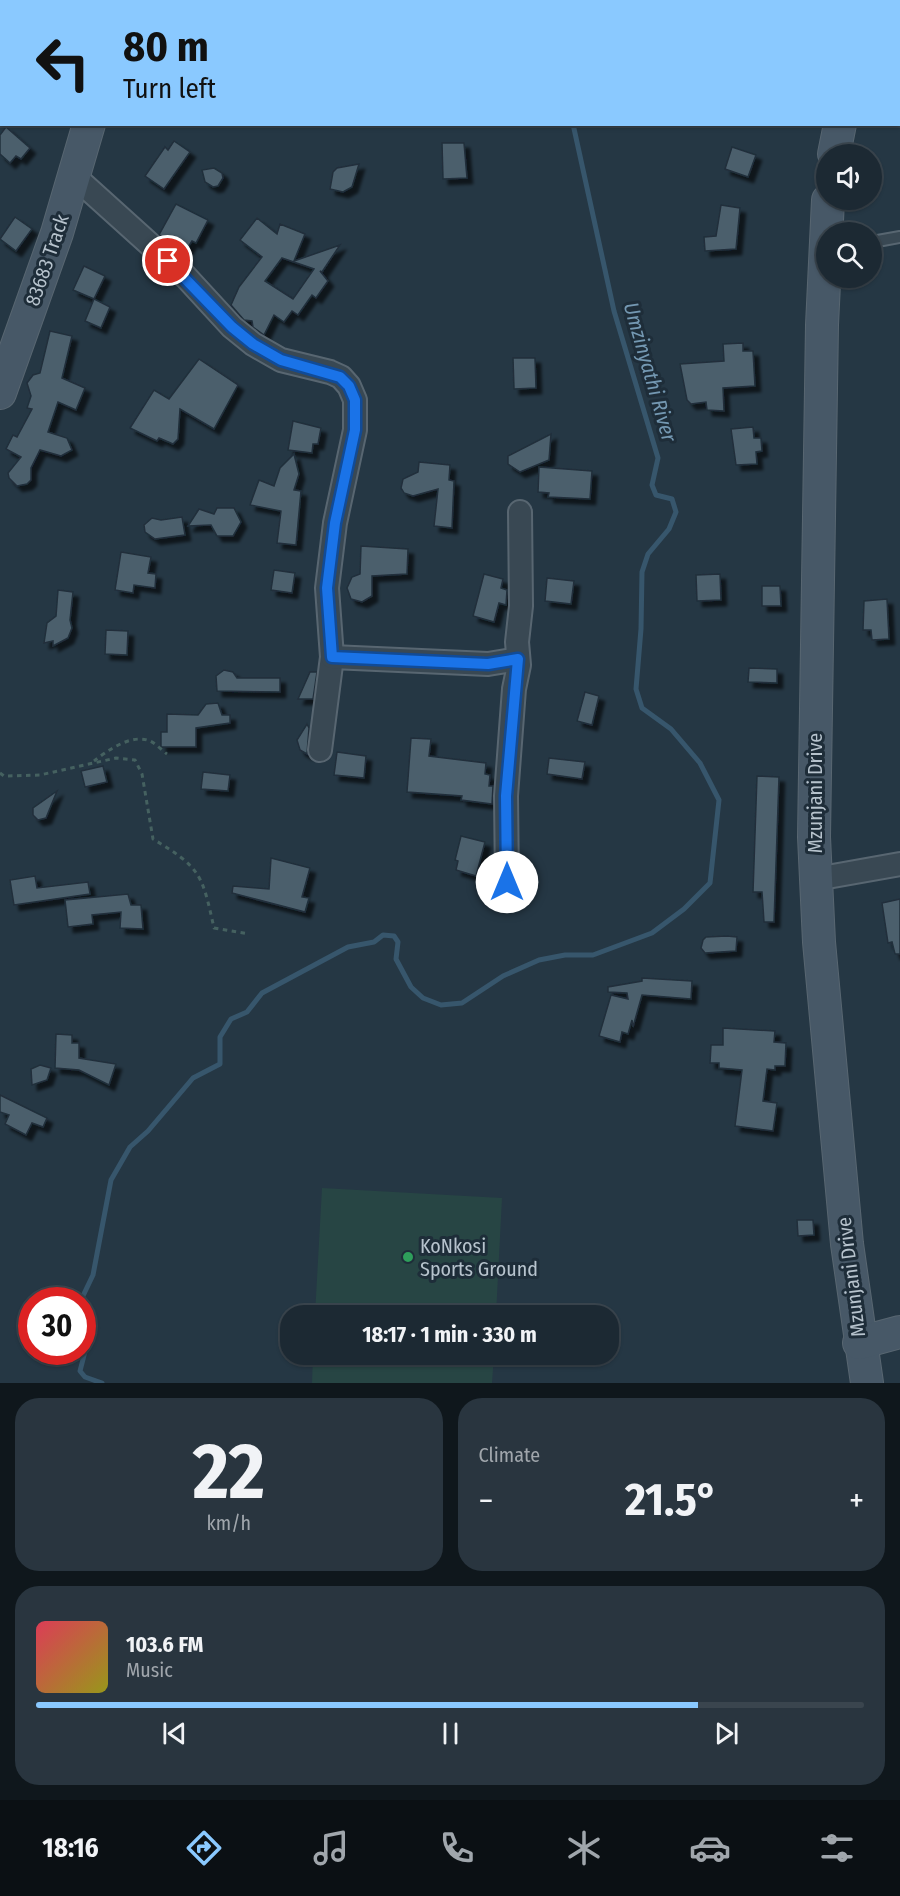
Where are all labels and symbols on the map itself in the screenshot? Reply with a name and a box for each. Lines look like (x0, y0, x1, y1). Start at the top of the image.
street label: 83683 Track (20, 210, 74, 309)
pin (142, 235, 193, 286)
water label: Umzinyathi River (618, 299, 683, 445)
street label: Mzunjani Drive (803, 733, 827, 853)
position arrow (475, 850, 539, 914)
street label: Mzunjani Drive (832, 1216, 870, 1338)
place label: KoNkosi Sports Ground (420, 1234, 538, 1281)
marker: KoNkosi Sports Ground (401, 1250, 415, 1264)
speed limit sign: 30 (18, 1287, 96, 1365)

